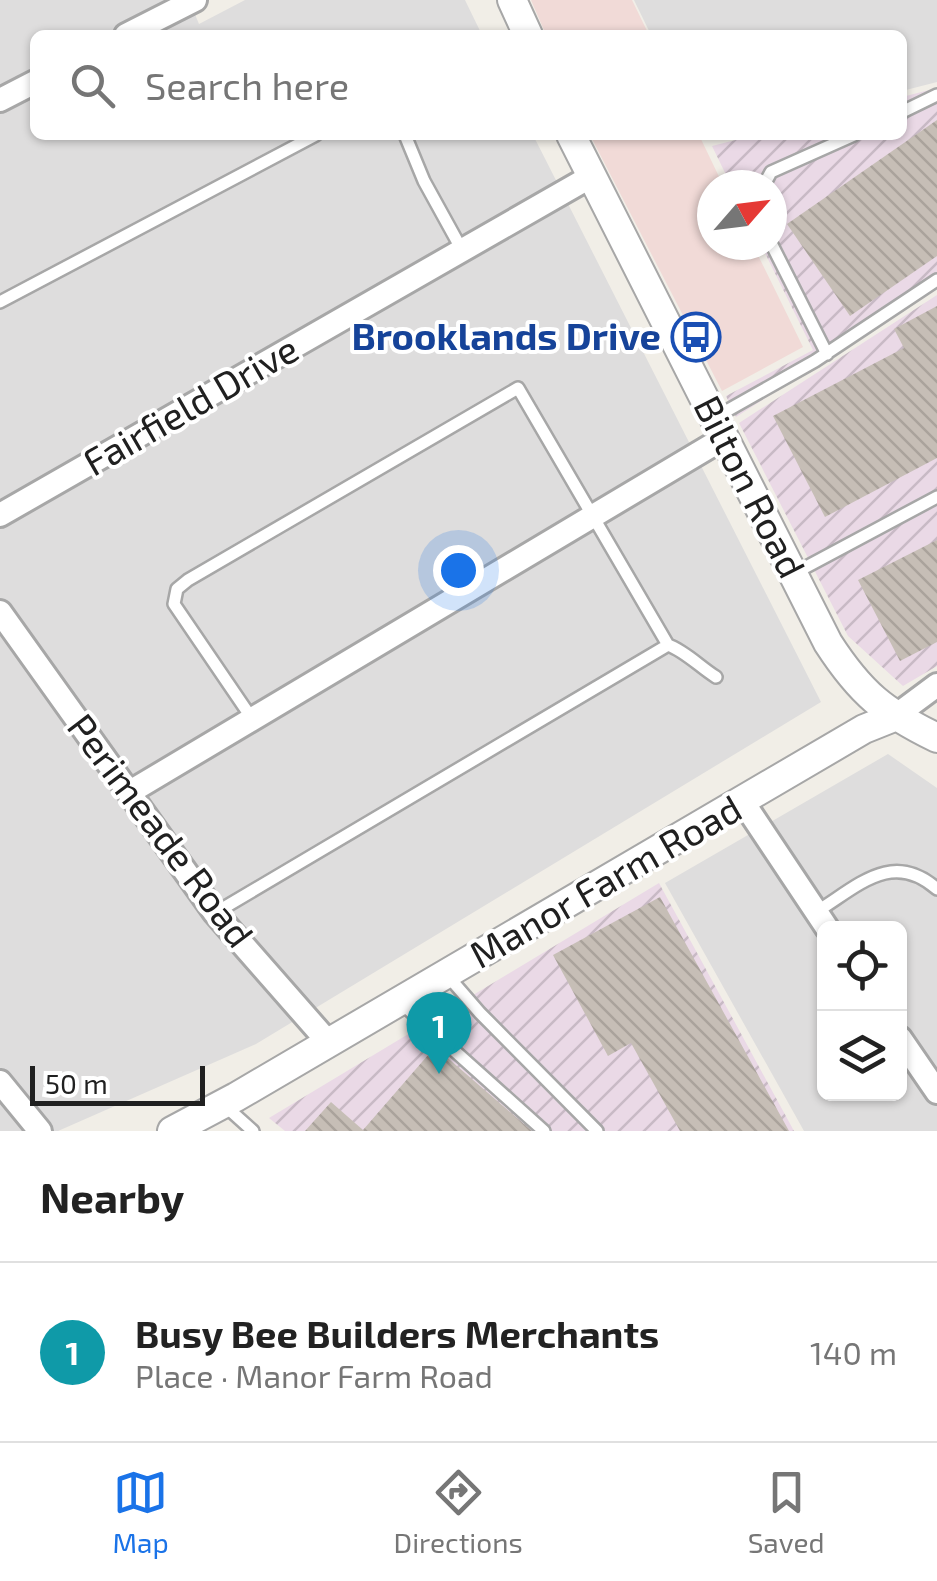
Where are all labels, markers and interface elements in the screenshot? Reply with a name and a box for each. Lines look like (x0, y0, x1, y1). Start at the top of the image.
search box (30, 30, 907, 140)
icon: search (65, 58, 120, 113)
text: Search here (145, 62, 349, 108)
north arrow (697, 170, 787, 260)
bus stop icon: Brooklands Drive (670, 311, 722, 363)
place label: Brooklands Drive (351, 312, 661, 358)
street label: Fairfield Drive (74, 324, 306, 484)
street label: Bilton Road (685, 387, 816, 585)
your location (433, 545, 484, 596)
street label: Perimeade Road (59, 704, 264, 955)
street label: Manor Farm Road (461, 784, 749, 977)
map controls (817, 921, 907, 1101)
button: locate (817, 921, 907, 1011)
pin: 1 (406, 992, 472, 1074)
button: layers (817, 1011, 907, 1101)
scale bar (30, 1061, 205, 1106)
text: 50 m (45, 1066, 108, 1100)
text: Nearby (40, 1171, 184, 1221)
text: Busy Bee Builders Merchants (135, 1310, 659, 1356)
text: 1 (66, 1333, 79, 1371)
text: 140 m (810, 1333, 897, 1371)
text: Place · Manor Farm Road (135, 1356, 493, 1394)
tab: Map (112, 1465, 169, 1559)
tab: Directions (394, 1465, 523, 1559)
tab: Saved (748, 1465, 825, 1559)

